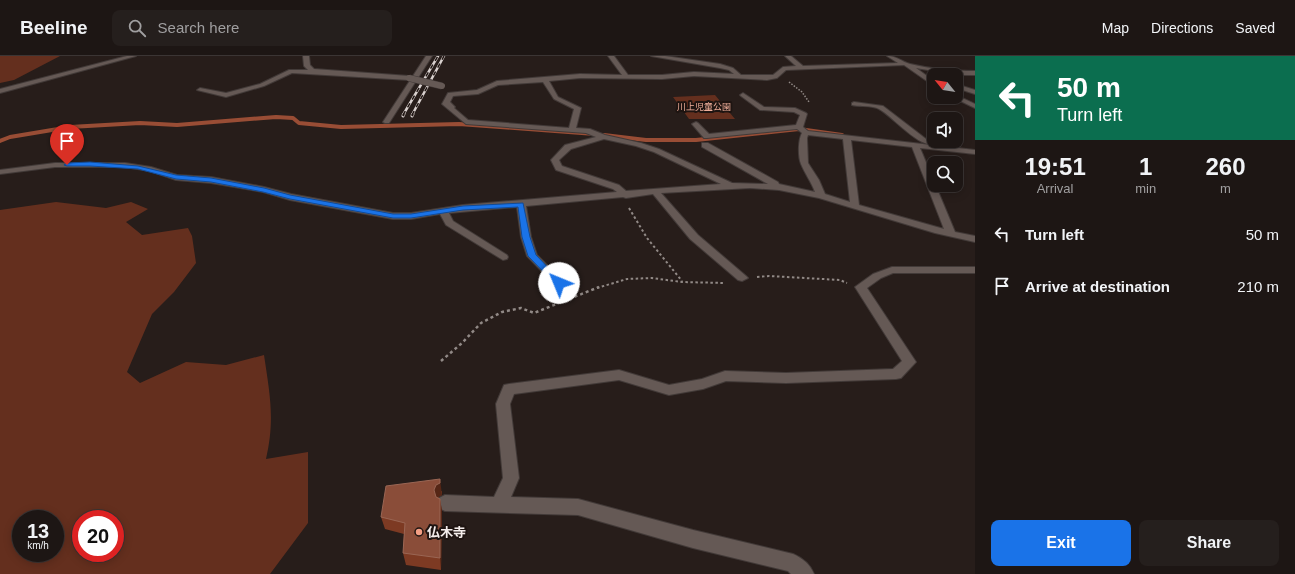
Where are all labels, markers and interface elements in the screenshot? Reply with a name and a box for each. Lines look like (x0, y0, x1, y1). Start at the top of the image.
search box (112, 10, 392, 46)
text: Beeline (20, 17, 88, 38)
icon: search (126, 17, 148, 39)
text: Search here (158, 19, 239, 36)
text: Map (1102, 20, 1129, 36)
text: Directions (1151, 20, 1213, 36)
text: Saved (1235, 20, 1275, 36)
north arrow (927, 68, 963, 104)
map controls (927, 68, 963, 192)
icon: left (991, 72, 1043, 124)
text: 50 m (1057, 72, 1121, 103)
park label: 川上児童公園 (677, 102, 731, 112)
text: Turn left (1057, 105, 1122, 125)
button: sound (927, 112, 963, 148)
pin (50, 124, 84, 165)
icon: arrive (56, 130, 78, 152)
text: 19:51 (1024, 153, 1086, 180)
text: 1 (1139, 153, 1152, 180)
text: 260 (1206, 153, 1246, 180)
button: search (927, 156, 963, 192)
text: Arrival (1037, 181, 1074, 196)
text: min (1135, 181, 1156, 196)
text: m (1220, 181, 1231, 196)
icon: left (991, 223, 1013, 245)
text: Turn left (1025, 226, 1084, 243)
text: 50 m (1246, 226, 1279, 243)
position arrow (538, 262, 580, 304)
icon: arrive (991, 275, 1013, 297)
text: Arrive at destination (1025, 278, 1170, 295)
text: 210 m (1237, 278, 1279, 295)
speed limit sign: 20 (72, 510, 124, 562)
text: 13 (27, 520, 49, 542)
button: Exit (991, 520, 1131, 566)
button: Share (1139, 520, 1279, 566)
place label: 仏木寺 (427, 525, 466, 540)
marker: 仏木寺 (414, 527, 424, 537)
text: km/h (27, 540, 49, 551)

